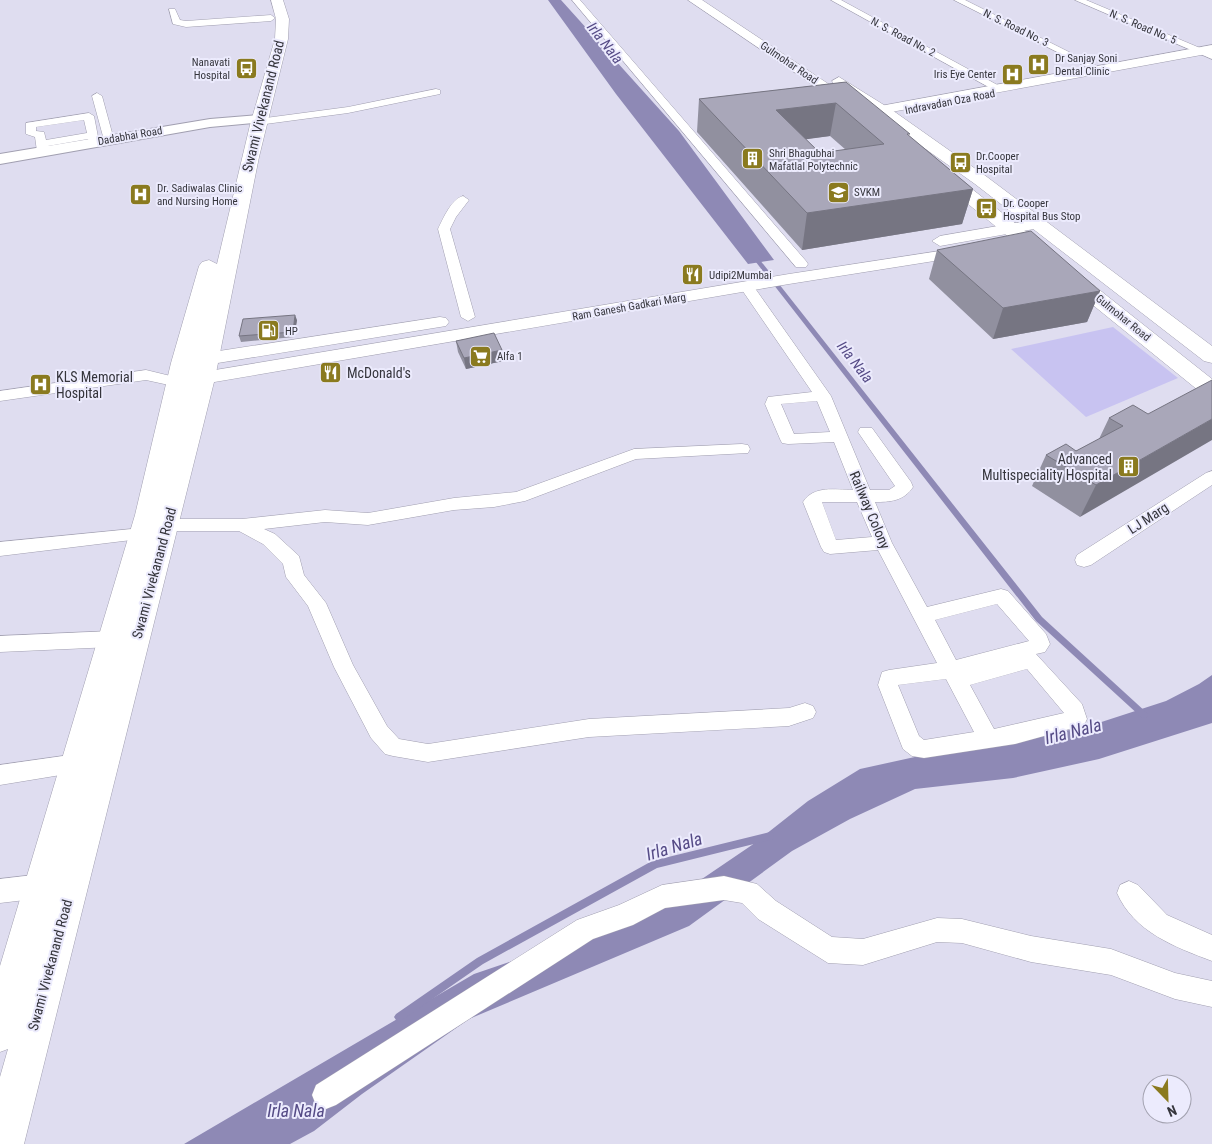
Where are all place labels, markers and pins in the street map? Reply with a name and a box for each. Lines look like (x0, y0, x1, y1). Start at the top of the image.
hospital icon: Dr Sanjay Soni Dental Clinic (1027, 52, 1051, 76)
place label: Dr Sanjay Soni Dental Clinic (1055, 52, 1117, 78)
place label: Nanavati Hospital (192, 56, 230, 82)
bus stop icon: Nanavati Hospital (234, 56, 258, 80)
hospital icon: Iris Eye Center (1000, 62, 1024, 86)
place label: Iris Eye Center (934, 68, 997, 81)
building icon: Shri Bhagubhai Mafatlal Polytechnic (741, 147, 765, 171)
place label: Shri Bhagubhai Mafatlal Polytechnic (769, 147, 858, 173)
bus stop icon: Dr.Cooper Hospital (948, 150, 972, 174)
place label: Dr.Cooper Hospital (976, 150, 1020, 176)
school or university icon: SVKM (826, 180, 850, 204)
hospital icon: Dr. Sadiwalas Clinic and Nursing Home (129, 182, 153, 206)
place label: Dr. Sadiwalas Clinic and Nursing Home (157, 182, 242, 208)
place label: SVKM (854, 186, 880, 199)
bus stop icon: Dr. Cooper Hospital Bus Stop (975, 197, 999, 221)
place label: Dr. Cooper Hospital Bus Stop (1003, 197, 1081, 223)
restaurant icon: Udipi2Mumbai (681, 263, 705, 287)
place label: Udipi2Mumbai (709, 269, 772, 282)
fuel station icon: HP (257, 319, 281, 343)
place label: HP (285, 325, 298, 338)
supermarket icon: Alfa 1 (469, 344, 493, 368)
place label: Alfa 1 (497, 350, 523, 363)
restaurant icon: McDonald's (319, 361, 343, 385)
place label: McDonald's (347, 365, 411, 381)
place label: KLS Memorial Hospital (56, 369, 133, 401)
hospital icon: KLS Memorial Hospital (28, 373, 52, 397)
place label: Advanced Multispeciality Hospital (982, 451, 1112, 483)
building icon: Advanced Multispeciality Hospital (1116, 455, 1140, 479)

